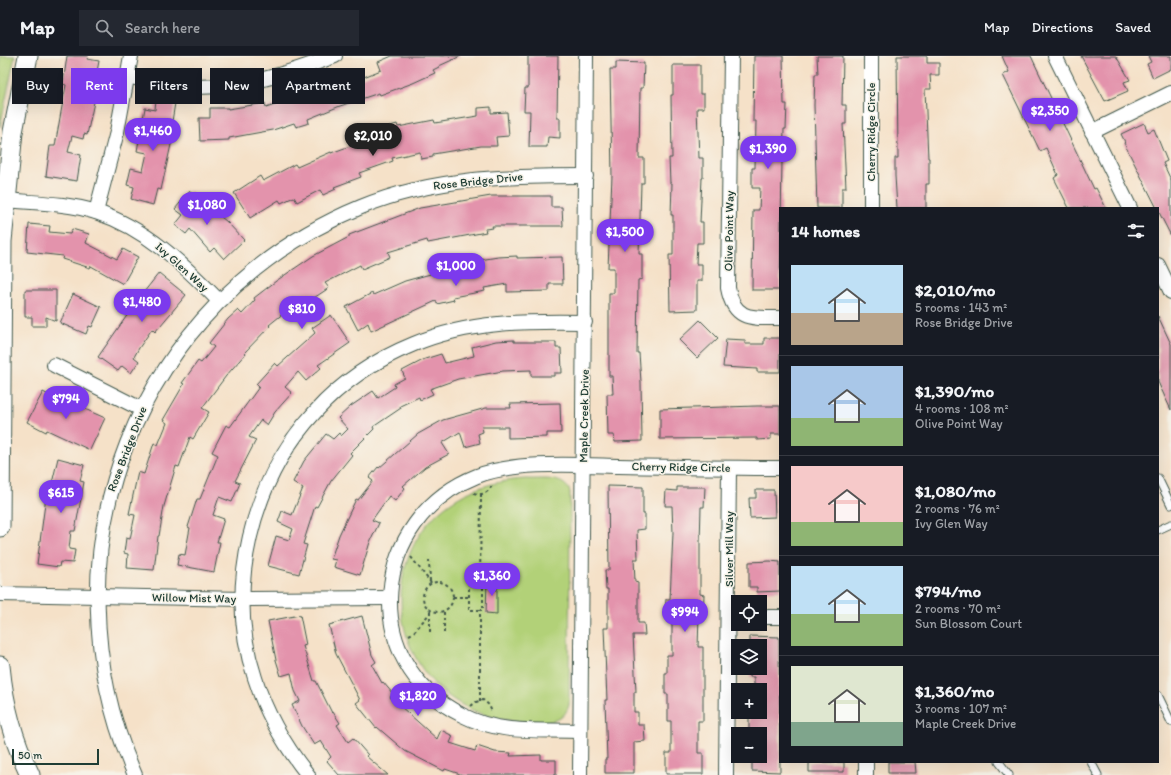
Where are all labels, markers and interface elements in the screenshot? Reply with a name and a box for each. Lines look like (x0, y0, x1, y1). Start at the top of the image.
search box (79, 10, 359, 46)
text: Map (20, 16, 55, 39)
icon: search (93, 17, 115, 39)
text: Search here (125, 19, 200, 37)
text: Map (984, 19, 1010, 36)
text: Directions (1032, 19, 1093, 36)
text: Saved (1115, 19, 1151, 36)
chip: Buy (12, 68, 63, 104)
chip: Rent (71, 68, 127, 104)
chip: Filters (135, 68, 202, 104)
chip: New (210, 68, 264, 104)
chip: Apartment (272, 68, 365, 104)
street label: Cherry Ridge Circle (864, 82, 878, 182)
pin: $2,350 (1017, 98, 1083, 132)
text: $2,350 (1031, 103, 1069, 118)
pin: $1,460 (120, 118, 186, 152)
text: $1,460 (134, 123, 172, 138)
pin: $2,010 (340, 123, 406, 157)
text: $2,010 (354, 128, 392, 143)
pin: $1,390 (735, 136, 801, 170)
text: $1,390 (749, 141, 787, 156)
street label: Rose Bridge Drive (432, 169, 524, 193)
street label: Olive Point Way (721, 190, 737, 272)
pin: $1,080 (174, 192, 240, 226)
text: $1,080 (188, 197, 226, 212)
pin: $1,500 (592, 219, 658, 253)
icon: filters (1125, 220, 1147, 242)
text: 14 homes (791, 221, 860, 241)
text: $1,500 (606, 224, 644, 239)
street label: Ivy Glen Way (152, 239, 212, 295)
pin: $1,000 (423, 253, 489, 287)
text: $1,000 (436, 258, 476, 273)
text: $2,010/mo (915, 280, 996, 300)
icon: home (823, 281, 871, 329)
pin: $1,480 (109, 289, 175, 323)
text: $1,480 (123, 294, 161, 309)
pin: $810 (278, 296, 326, 330)
text: 5 rooms · 143 m² (915, 300, 1007, 315)
text: $810 (288, 301, 316, 316)
text: Rose Bridge Drive (915, 315, 1013, 330)
street label: Maple Creek Drive (576, 369, 592, 463)
text: $1,390/mo (915, 381, 994, 401)
icon: home (823, 382, 871, 430)
pin: $794 (42, 386, 90, 420)
text: $794 (52, 391, 80, 406)
text: 4 rooms · 108 m² (915, 401, 1009, 416)
street label: Rose Bridge Drive (104, 404, 150, 494)
text: Olive Point Way (915, 416, 1003, 431)
street label: Cherry Ridge Circle (631, 459, 731, 475)
pin: $615 (37, 480, 85, 514)
text: $1,080/mo (915, 481, 996, 501)
icon: home (823, 482, 871, 530)
text: $615 (48, 485, 74, 500)
text: 2 rooms · 76 m² (915, 501, 1000, 516)
street label: Silver Mill Way (722, 511, 736, 587)
text: Ivy Glen Way (915, 516, 988, 531)
pin: $1,360 (459, 563, 525, 597)
text: $1,360 (473, 568, 511, 583)
text: $794/mo (915, 581, 981, 601)
icon: home (823, 582, 871, 630)
street label: Willow Mist Way (152, 590, 237, 606)
map controls (731, 595, 767, 763)
button: locate (731, 595, 767, 631)
pin: $994 (661, 599, 709, 633)
text: 2 rooms · 70 m² (915, 601, 1001, 616)
text: $994 (671, 604, 699, 619)
text: Sun Blossom Court (915, 616, 1022, 631)
button: layers (731, 639, 767, 675)
text: $1,360/mo (915, 681, 994, 701)
icon: home (823, 682, 871, 730)
pin: $1,820 (385, 683, 451, 717)
button: + (731, 683, 767, 719)
text: $1,820 (399, 688, 437, 703)
text: 3 rooms · 107 m² (915, 701, 1007, 716)
text: Maple Creek Drive (915, 716, 1016, 731)
button: − (731, 727, 767, 763)
scale bar (12, 747, 99, 766)
text: 50 m (18, 749, 42, 762)

